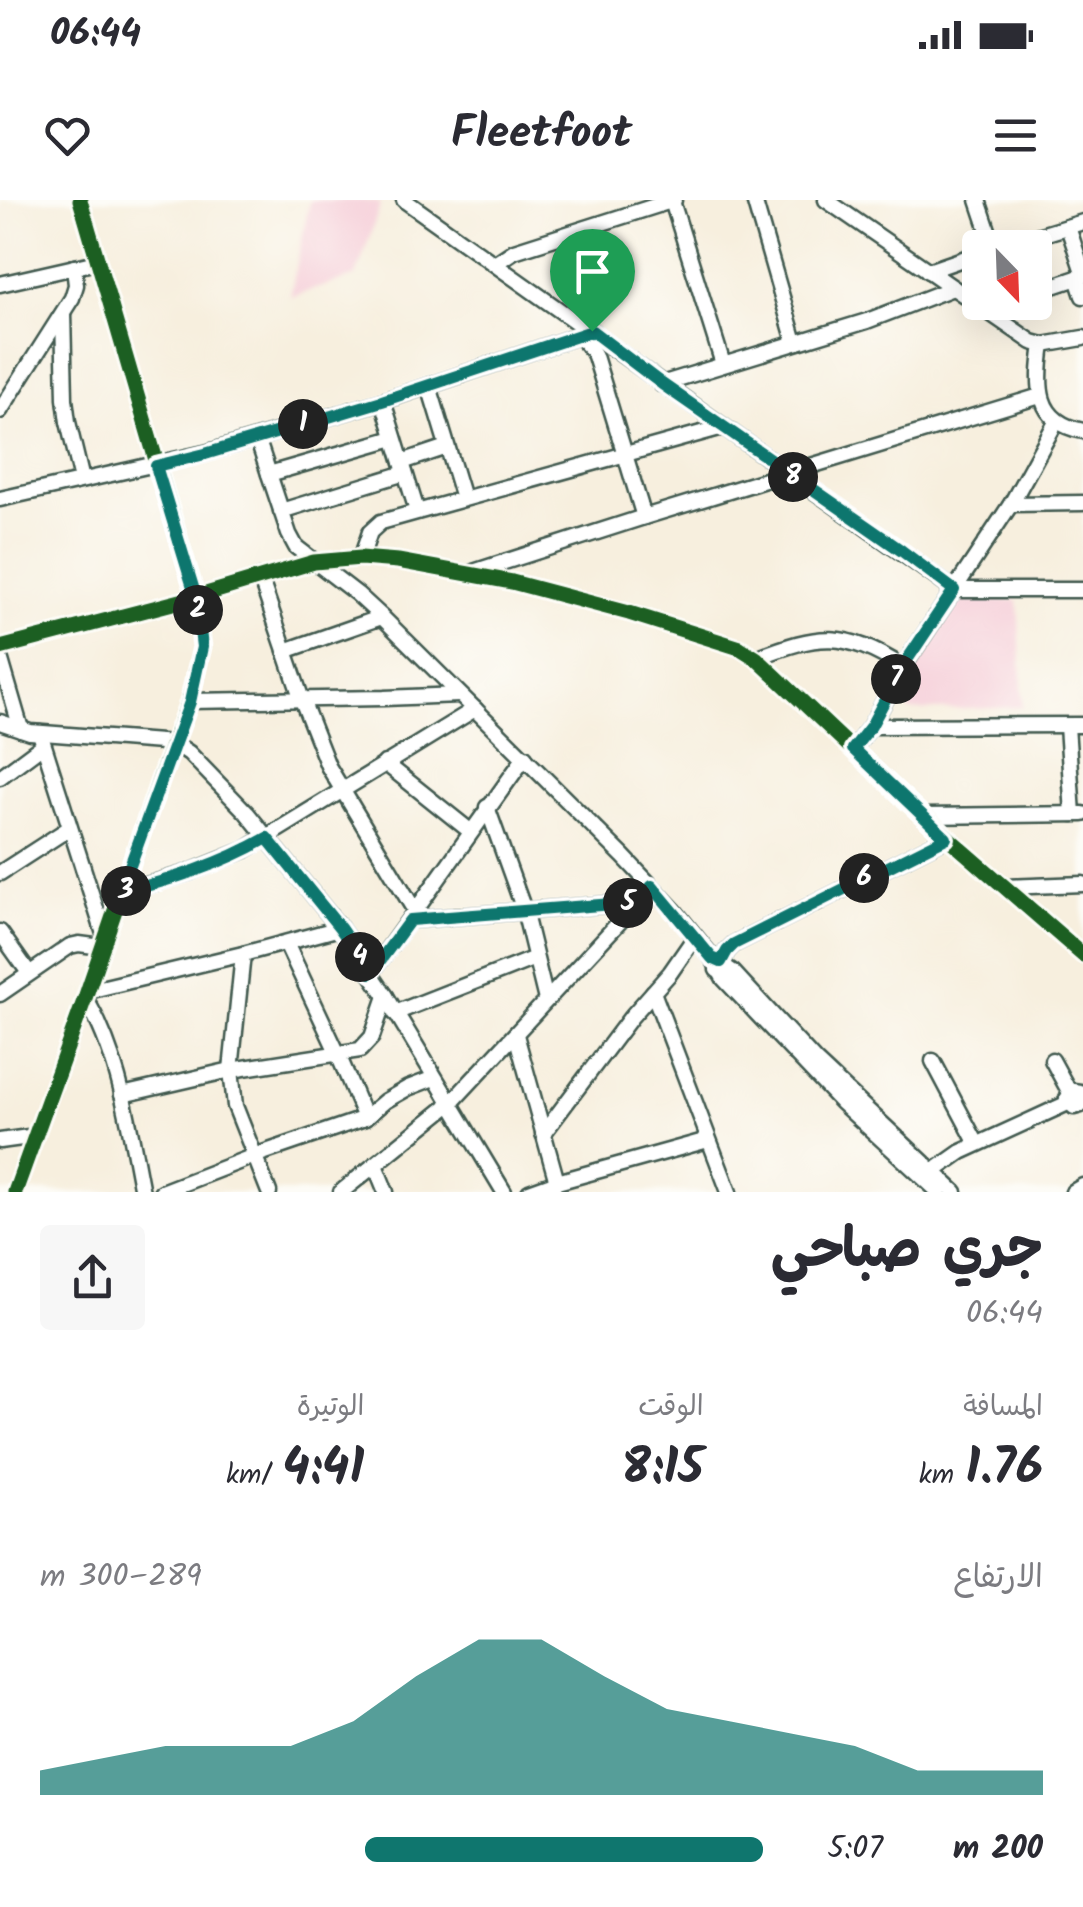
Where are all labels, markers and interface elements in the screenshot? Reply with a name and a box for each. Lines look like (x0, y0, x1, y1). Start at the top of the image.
text: 06:44 (50, 5, 141, 65)
text: Fleetfoot (451, 99, 632, 171)
icon: heart (40, 108, 95, 163)
icon: menu (988, 108, 1043, 163)
pin (550, 229, 635, 332)
north arrow (962, 230, 1052, 320)
map controls (962, 230, 1052, 320)
icon: arrive (565, 244, 620, 299)
pin: 1 (278, 399, 328, 449)
text: 1 (299, 401, 307, 446)
pin: 8 (768, 452, 818, 502)
text: 8 (785, 454, 801, 499)
pin: 2 (173, 585, 223, 635)
text: 2 (190, 587, 206, 632)
pin: 7 (871, 654, 921, 704)
text: 7 (889, 656, 903, 701)
pin: 6 (839, 853, 889, 903)
text: 6 (856, 855, 872, 900)
pin: 3 (101, 866, 151, 916)
text: 3 (118, 868, 134, 913)
pin: 5 (603, 878, 653, 928)
text: 5 (621, 880, 635, 925)
pin: 4 (335, 932, 385, 982)
text: 4 (352, 934, 368, 979)
text: جري صباحي (771, 1208, 1043, 1295)
button: share (40, 1225, 145, 1330)
text: 06:44 (966, 1289, 1043, 1340)
text: الوتيرة (297, 1385, 364, 1430)
text: الوقت (638, 1385, 704, 1430)
text: المسافة (963, 1385, 1043, 1430)
text: 4:41 (282, 1430, 364, 1510)
text: 8:15 (621, 1430, 704, 1510)
text: 1.76 (965, 1430, 1043, 1510)
text: /km (226, 1453, 282, 1498)
text: km (919, 1453, 965, 1498)
text: 289–300 m (40, 1552, 202, 1603)
text: الارتفاع (953, 1553, 1043, 1604)
text: 5:07 (827, 1824, 883, 1875)
text: 200 m (953, 1824, 1043, 1875)

